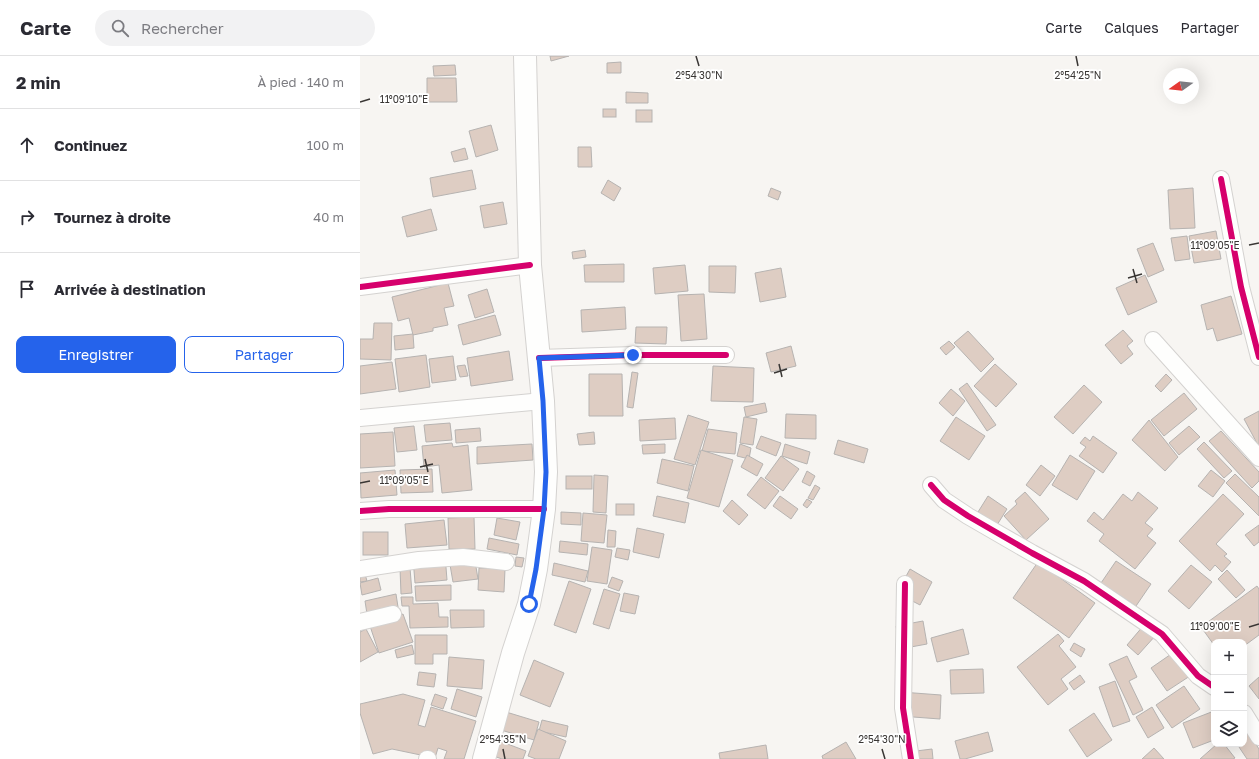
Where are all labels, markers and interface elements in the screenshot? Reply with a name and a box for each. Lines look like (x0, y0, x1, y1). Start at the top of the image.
search box (95, 10, 375, 46)
text: Carte (20, 16, 71, 39)
icon: search (109, 17, 131, 39)
text: Rechercher (141, 19, 224, 37)
text: Carte (1045, 19, 1082, 36)
text: Calques (1104, 19, 1159, 36)
text: Partager (1181, 19, 1239, 36)
north arrow (1163, 68, 1199, 104)
text: 2°54'30"N (675, 69, 723, 81)
text: 2°54'25"N (1055, 69, 1101, 81)
text: 2 min (16, 72, 60, 93)
text: À pied · 140 m (258, 74, 344, 90)
text: 11°09'10"E (380, 93, 428, 105)
icon: ahead (16, 134, 38, 156)
text: Continuez (54, 136, 127, 154)
text: 100 m (307, 137, 344, 153)
icon: right (16, 206, 38, 228)
text: Tournez à droite (54, 208, 171, 226)
text: 40 m (313, 209, 344, 225)
text: 11°09'05"E (1190, 239, 1240, 251)
icon: arrive (16, 278, 38, 300)
text: Arrivée à destination (54, 280, 206, 298)
button: Enregistrer (16, 336, 176, 373)
button: Partager (184, 336, 344, 373)
route end (624, 346, 642, 364)
text: 11°09'05"E (379, 474, 429, 486)
route start (520, 595, 538, 613)
text: 11°09'00"E (1190, 620, 1240, 632)
map controls (1211, 639, 1247, 747)
button: + (1211, 639, 1247, 675)
button: − (1211, 675, 1247, 711)
button: layers (1211, 711, 1247, 747)
text: 2°54'35"N (480, 733, 526, 745)
text: 2°54'30"N (858, 733, 906, 745)

